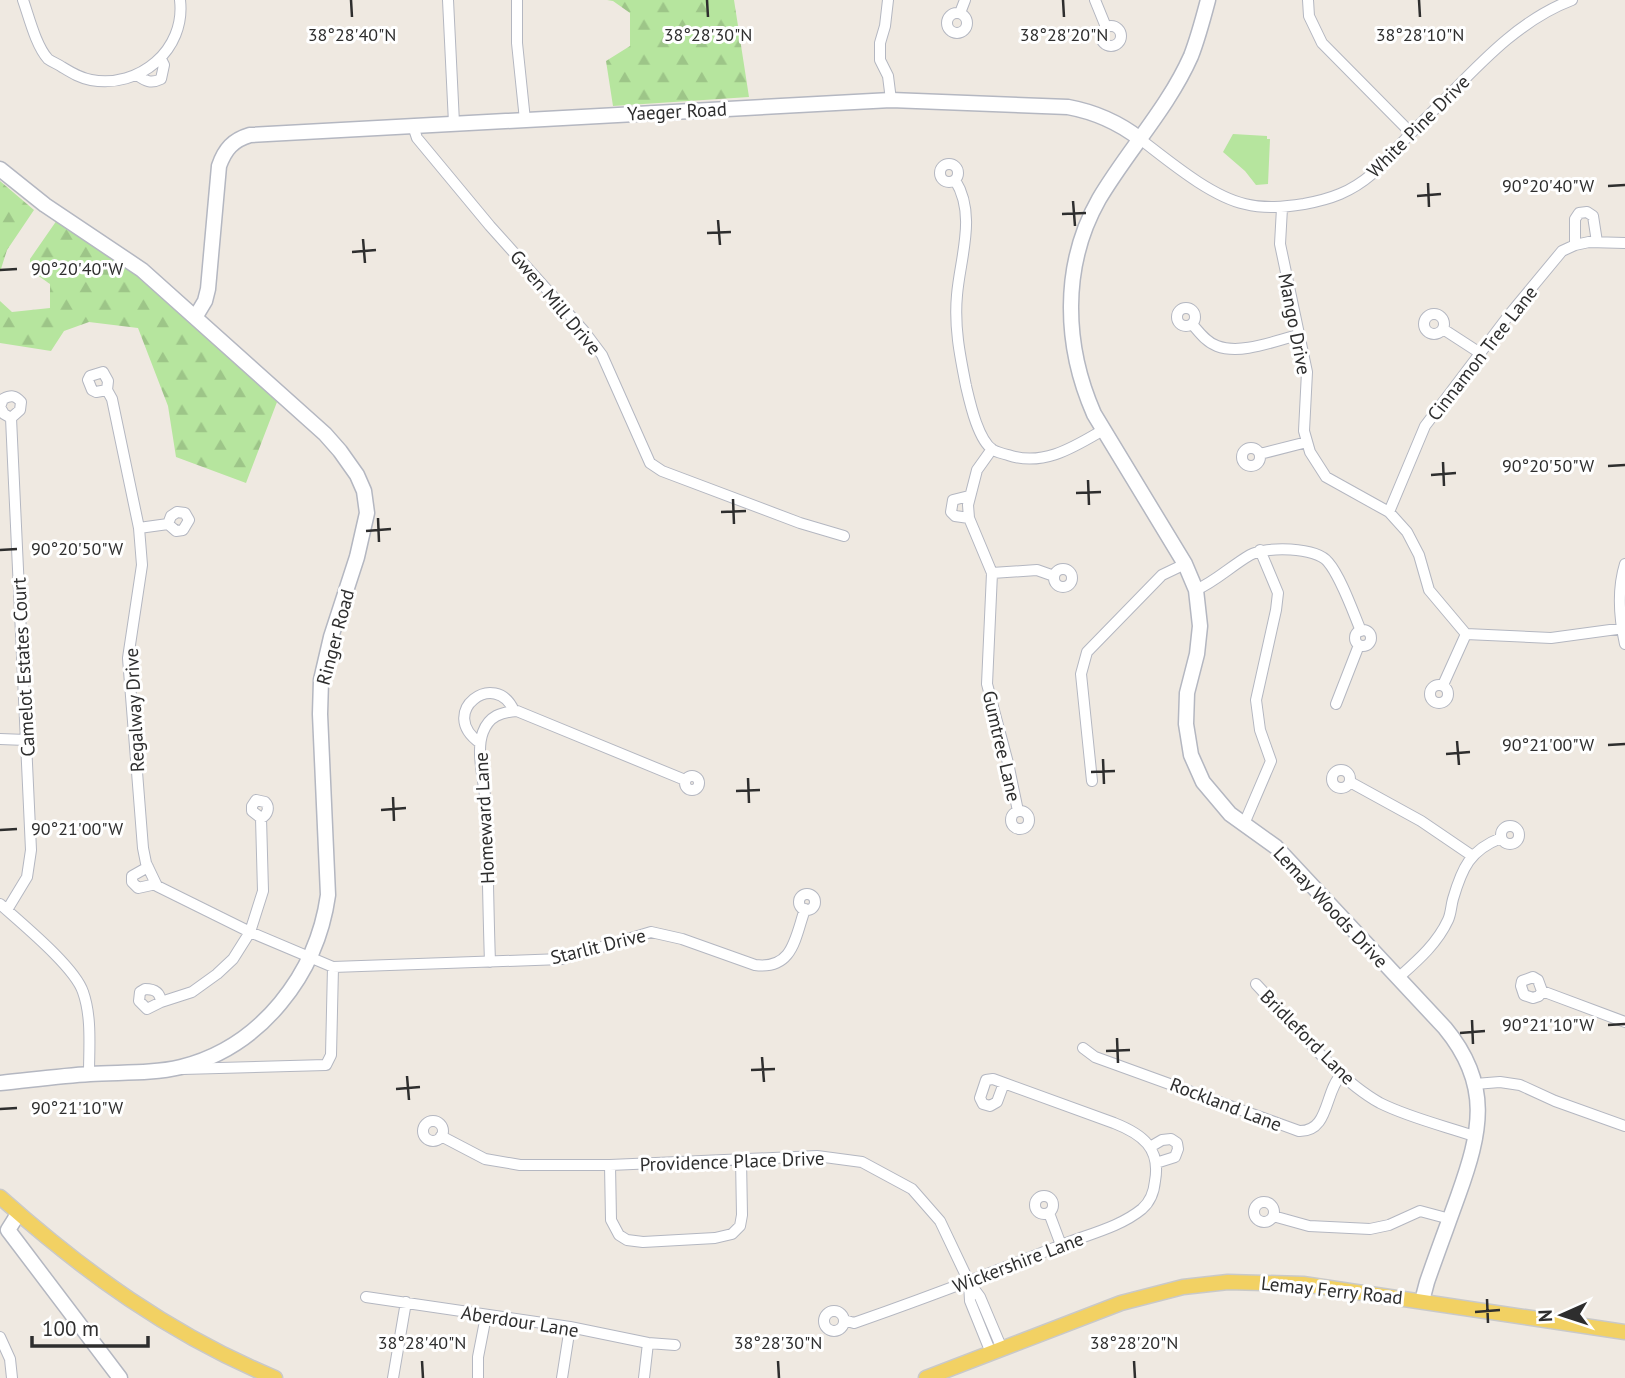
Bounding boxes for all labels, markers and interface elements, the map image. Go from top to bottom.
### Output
text: 38°28'40"N [308,23,396,46]
text: 38°28'30"N [664,23,752,46]
text: 38°28'20"N [1020,23,1108,46]
text: 38°28'10"N [1376,23,1464,46]
street label: White Pine Drive [1362,70,1474,182]
street label: Yaeger Road [627,96,727,126]
text: 90°20'40"W [1502,174,1594,197]
street label: Gwen Mill Drive [505,245,607,359]
text: 90°20'40"W [31,257,123,280]
street label: Mango Drive [1273,271,1317,377]
street label: Cinnamon Tree Lane [1422,281,1542,425]
text: 90°20'50"W [1502,454,1594,477]
text: 90°20'50"W [31,537,123,560]
street label: Camelot Estates Court [6,576,40,757]
street label: Ringer Road [311,586,359,688]
street label: Regalway Drive [119,647,149,773]
street label: Gumtree Lane [978,688,1026,804]
text: 90°21'00"W [1502,733,1594,756]
street label: Homeward Lane [469,752,499,884]
text: 90°21'00"W [31,817,123,840]
street label: Lemay Woods Drive [1269,841,1393,973]
street label: Starlit Drive [548,923,648,969]
street label: Bridleford Lane [1255,984,1361,1090]
text: 90°21'10"W [1502,1013,1594,1036]
street label: Rockland Lane [1167,1072,1285,1136]
text: 90°21'10"W [31,1096,123,1119]
street label: Providence Place Drive [639,1146,825,1176]
street label: Wickershire Lane [949,1226,1087,1298]
street label: Lemay Ferry Road [1260,1271,1404,1309]
north arrow [1527,1280,1597,1350]
street label: Aberdour Lane [460,1300,580,1342]
scale bar [32,1304,147,1348]
text: N [1533,1309,1557,1323]
text: 100 m [42,1315,99,1342]
text: 38°28'40"N [378,1331,466,1354]
text: 38°28'30"N [734,1331,822,1354]
text: 38°28'20"N [1090,1331,1178,1354]

